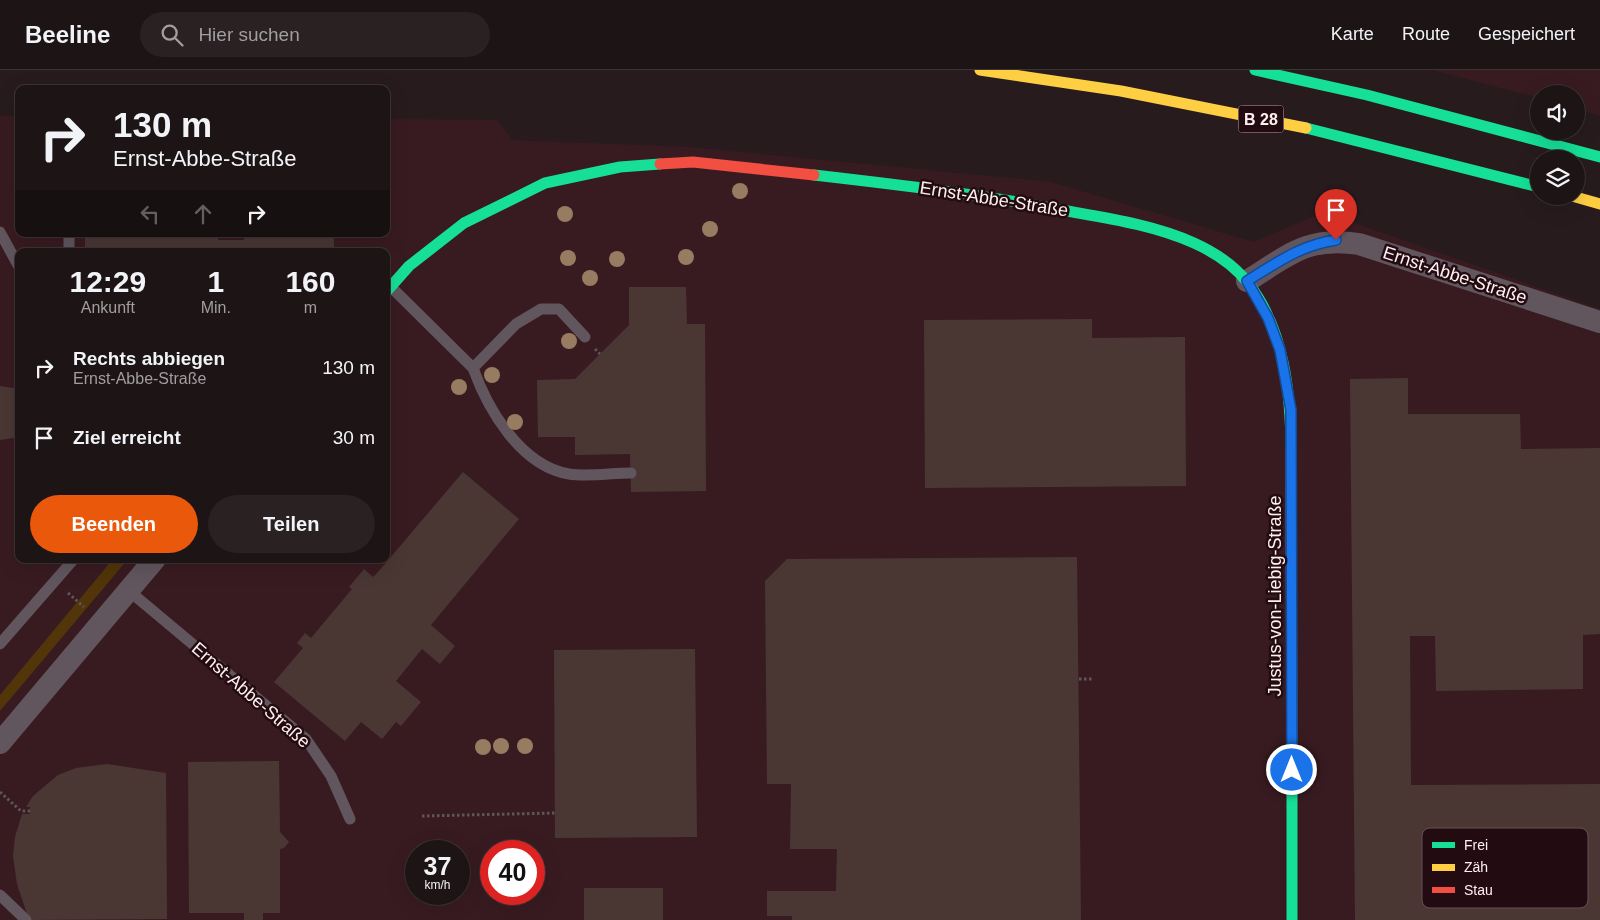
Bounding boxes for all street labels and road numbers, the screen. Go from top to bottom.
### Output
road number: B 28 [1238,106,1284,132]
street label: Ernst-Abbe-Straße [918,177,1070,221]
street label: Ernst-Abbe-Straße [1381,242,1529,308]
street label: Justus-von-Liebig-Straße [1265,495,1285,697]
street label: Ernst-Abbe-Straße [188,638,314,752]

